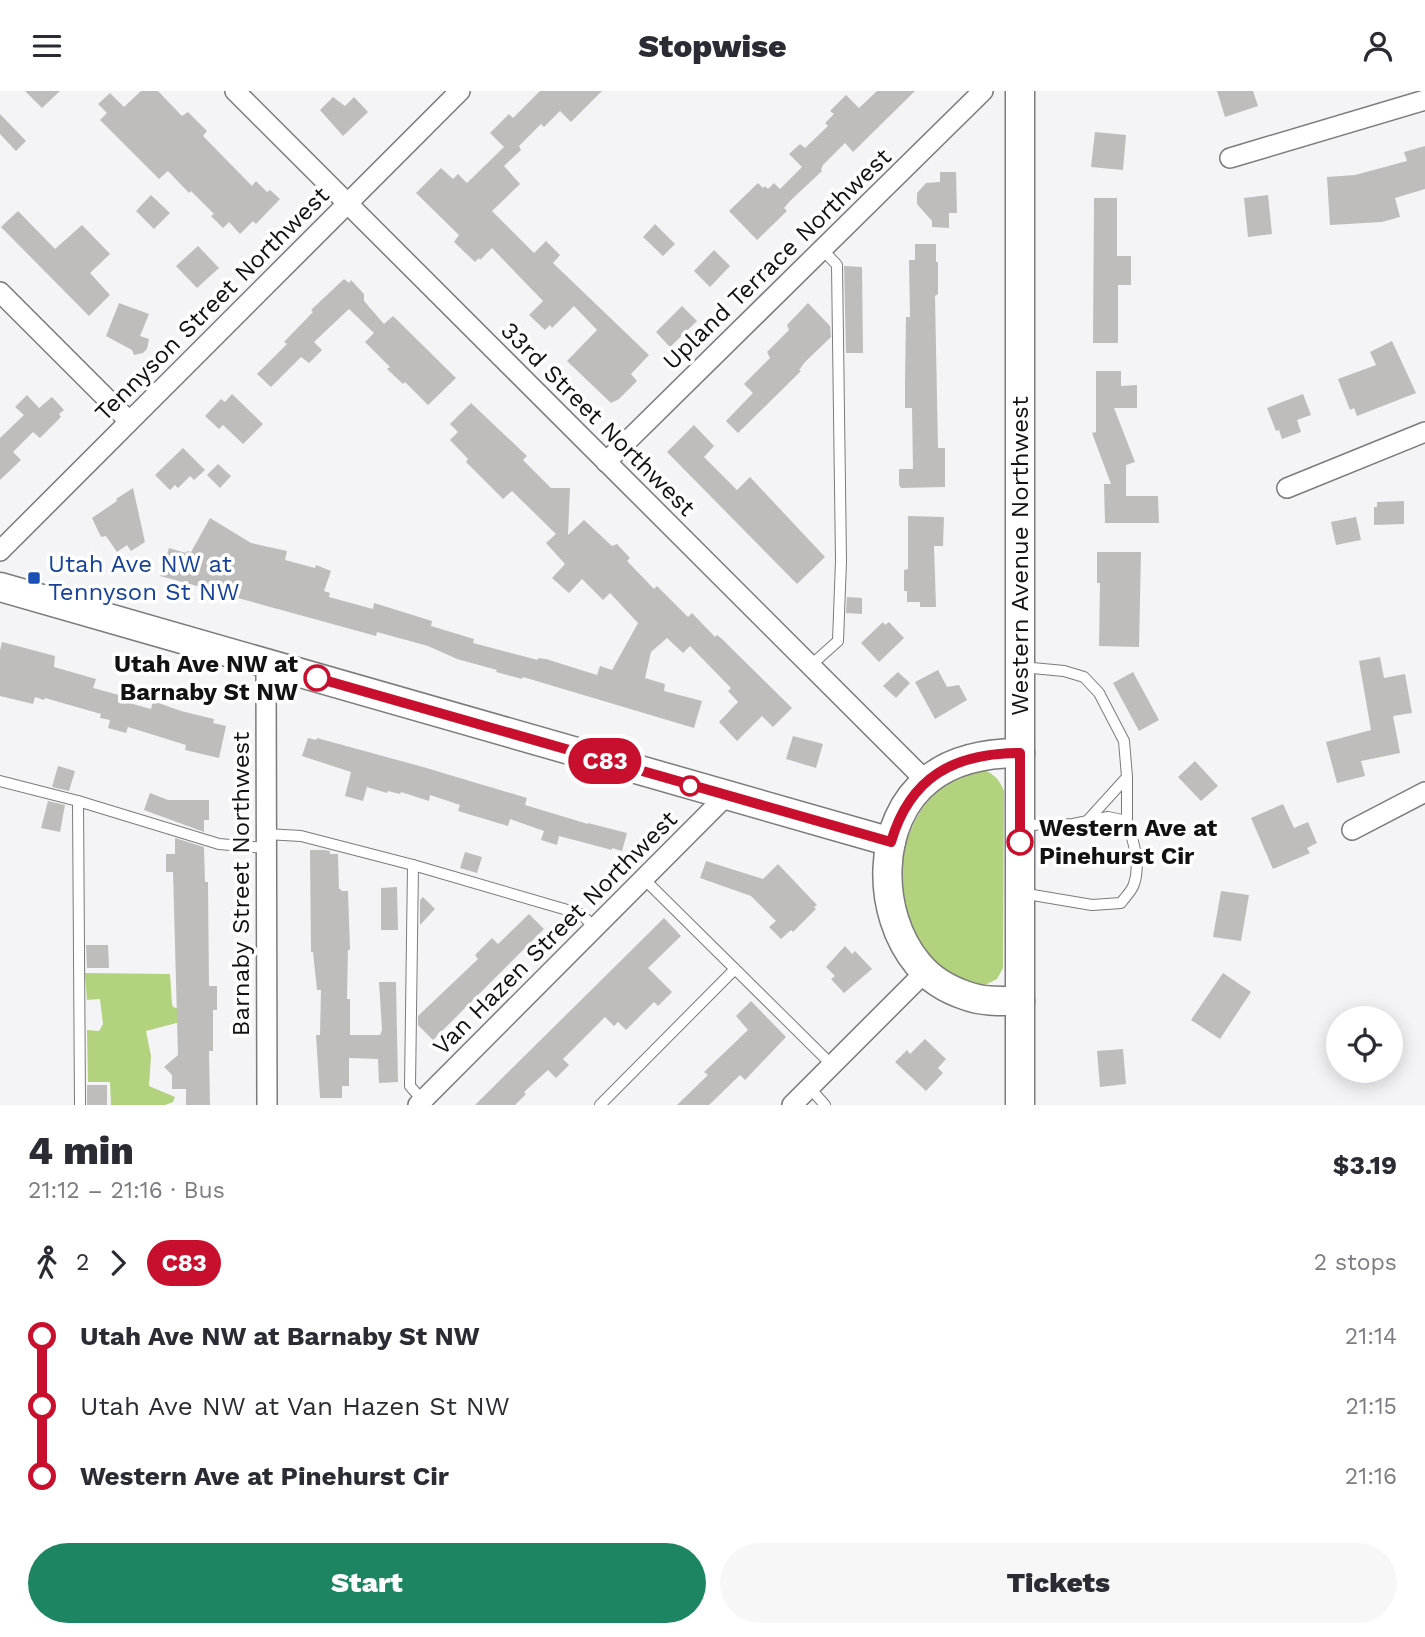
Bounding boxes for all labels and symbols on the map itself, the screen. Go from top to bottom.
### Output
street label: Upland Terrace Northwest [657,143,897,375]
street label: Tennyson Street Northwest [89,181,335,427]
street label: 33rd Street Northwest [495,316,701,522]
street label: Western Avenue Northwest [1006,396,1034,716]
place label: Utah Ave NW at Tennyson St NW [48,550,240,606]
marker: Utah Ave NW at Tennyson St NW [26,570,42,586]
place label: Utah Ave NW at Barnaby St NW [114,650,299,706]
marker: Utah Ave NW at Barnaby St NW [304,665,330,691]
street label: Barnaby Street Northwest [227,732,255,1036]
line badge: C83 [565,738,645,784]
unlabelled marker [680,776,700,796]
street label: Van Hazen Street Northwest [427,805,683,1061]
place label: Western Ave at Pinehurst Cir [1039,814,1218,870]
marker: Western Ave at Pinehurst Cir [1007,829,1033,855]

